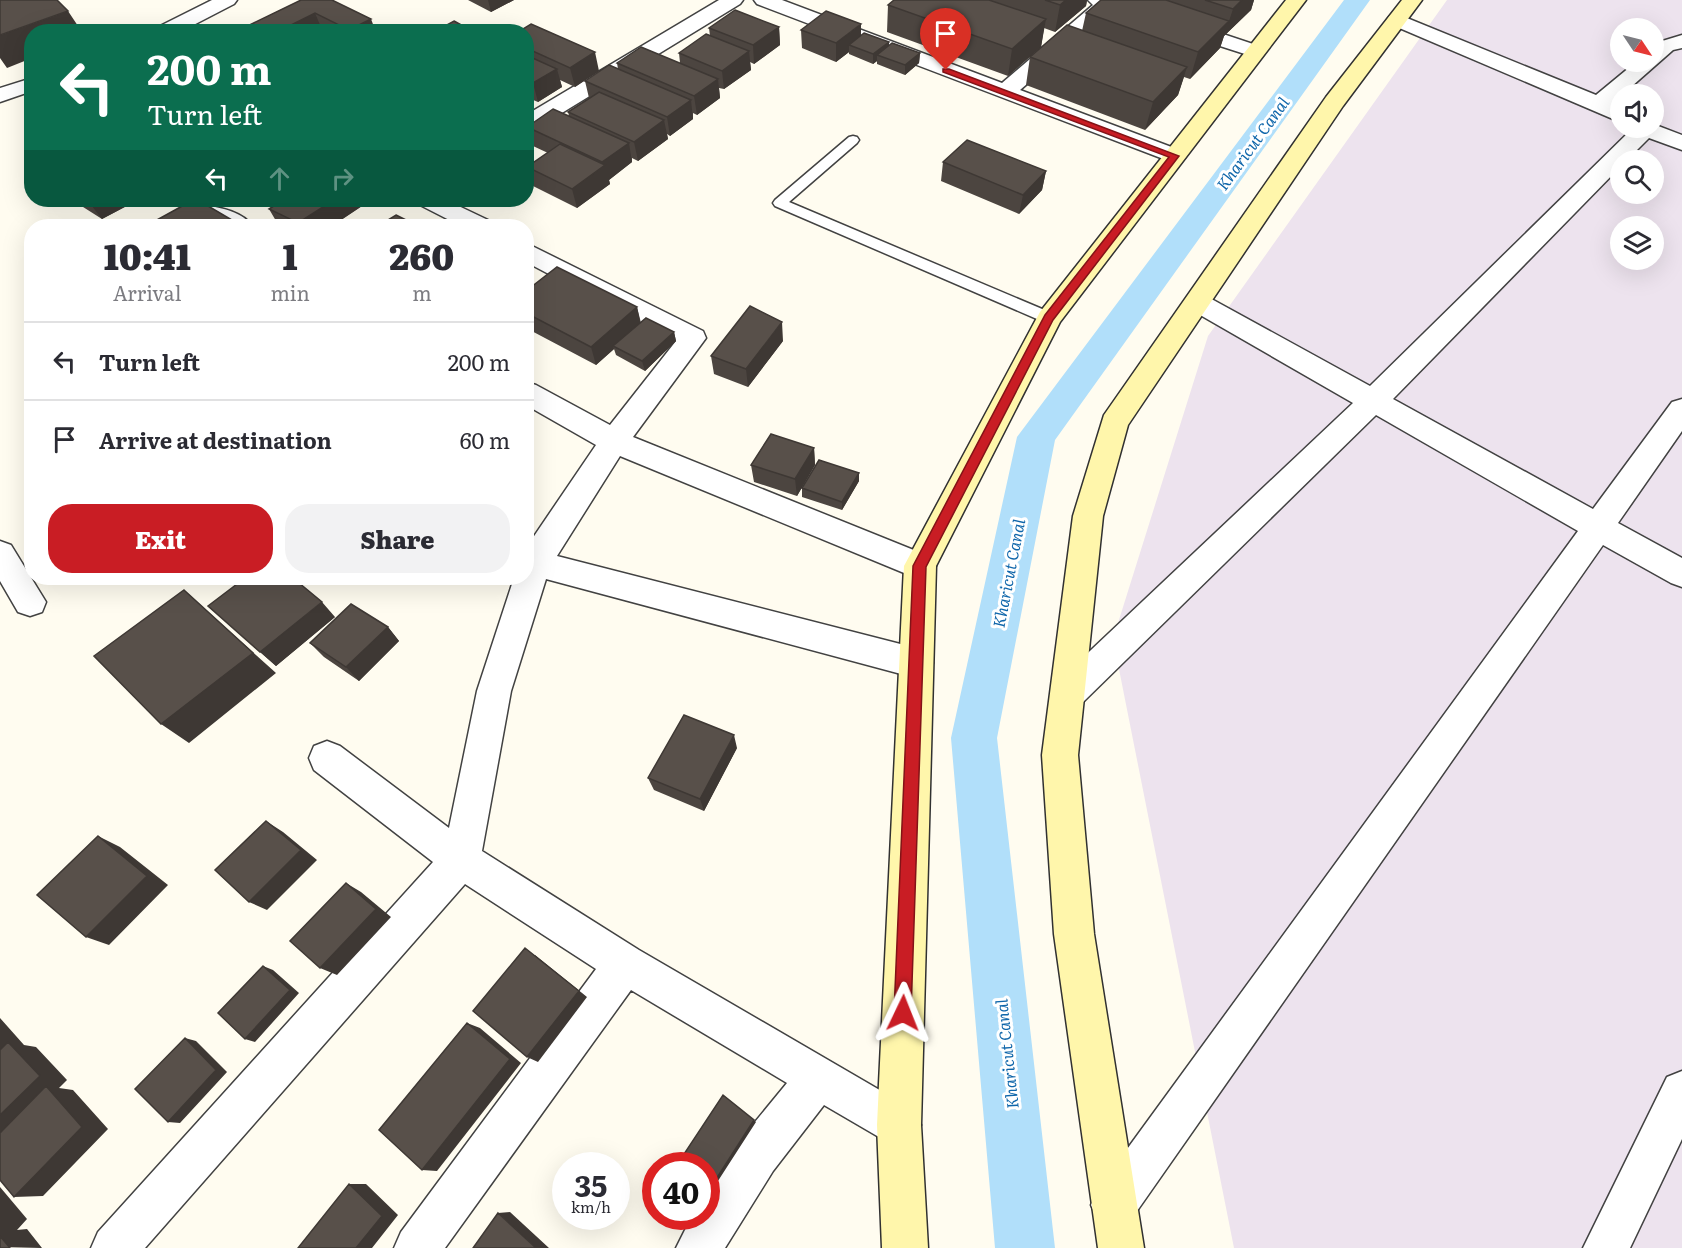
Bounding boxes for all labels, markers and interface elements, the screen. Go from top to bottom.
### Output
pin [920,8,971,70]
icon: arrive [929,17,962,50]
north arrow [1610,18,1664,72]
map controls [1610,18,1664,270]
text: 200 m [147,36,272,98]
icon: left [48,48,126,126]
button: sound [1610,84,1664,138]
water label: Kharicut Canal [1210,91,1294,195]
text: Turn left [147,93,262,133]
button: search [1610,150,1664,204]
icon: left [200,162,233,195]
icon: ahead [263,162,296,195]
icon: right [326,162,359,195]
button: layers [1610,216,1664,270]
text: 10:41 [104,228,191,281]
text: 1 [283,228,298,281]
text: 260 [389,228,454,281]
text: Arrival [113,277,181,307]
text: min [270,277,310,307]
text: m [412,277,432,307]
icon: left [48,345,81,378]
text: Turn left [99,345,200,378]
text: 200 m [448,345,510,378]
icon: arrive [48,423,81,456]
text: Arrive at destination [99,423,332,456]
text: 60 m [460,423,510,456]
button: Exit [48,504,273,573]
button: Share [285,504,510,573]
water label: Kharicut Canal [986,516,1030,629]
position arrow [871,981,935,1045]
water label: Kharicut Canal [988,998,1024,1110]
speed limit sign: 40 [642,1152,720,1230]
text: 35 [575,1162,607,1206]
text: km/h [571,1195,611,1218]

